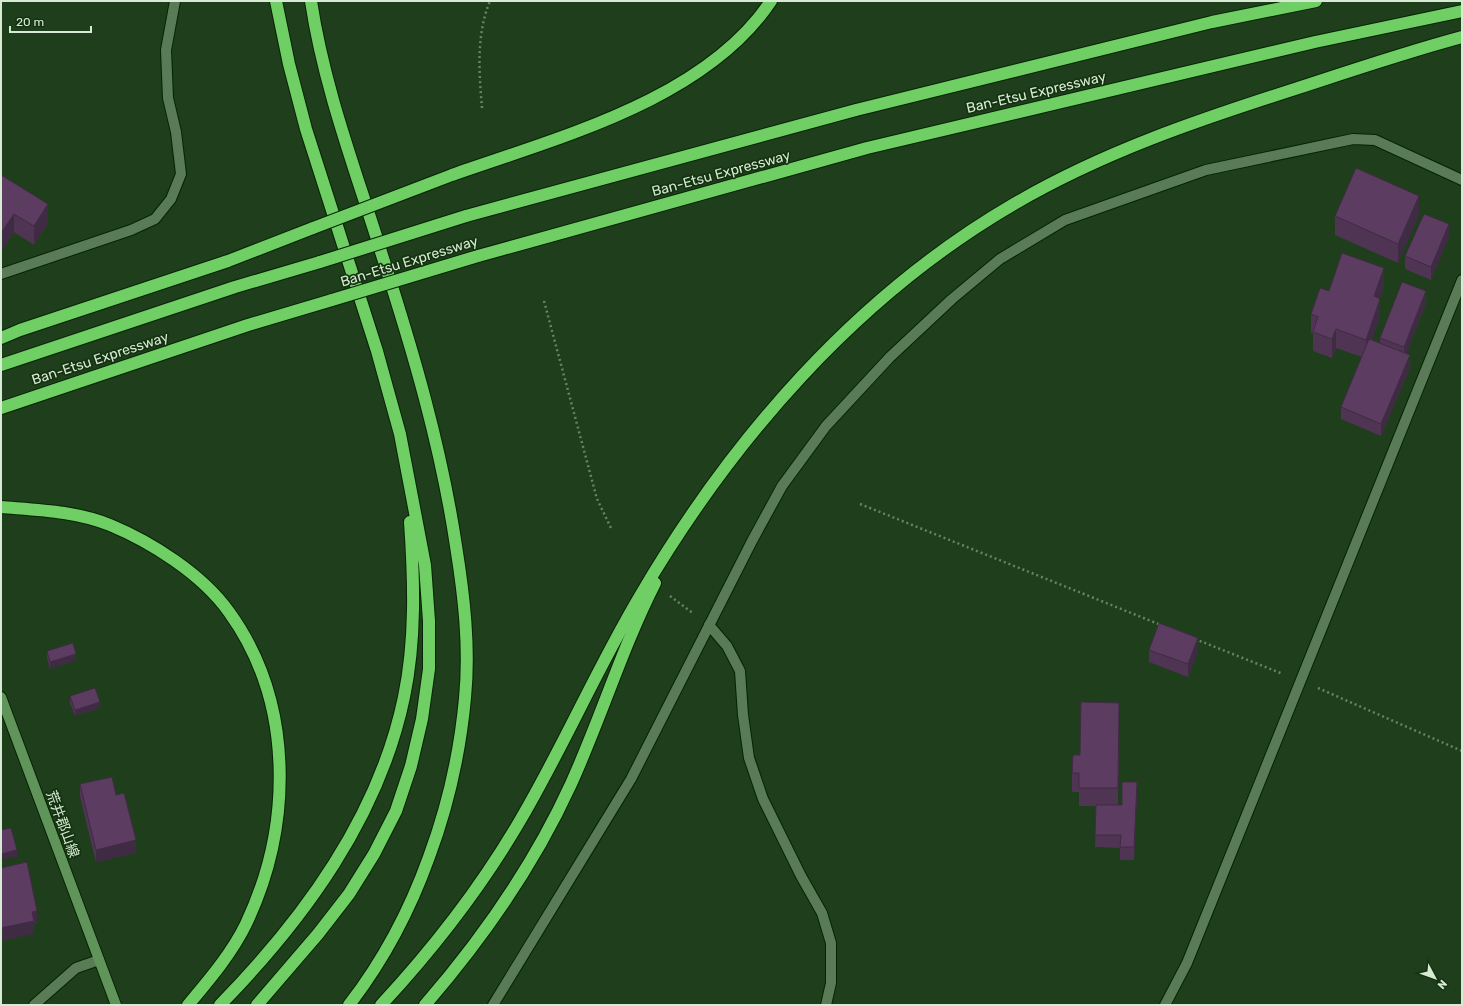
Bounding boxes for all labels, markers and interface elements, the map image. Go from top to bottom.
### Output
scale bar [10,8,91,34]
text: 20 m [16,15,44,29]
street label: Ban-Etsu Expressway [965,68,1108,117]
street label: Ban-Etsu Expressway [650,147,793,200]
street label: Ban-Etsu Expressway [338,232,480,290]
street label: Ban-Etsu Expressway [30,328,171,389]
street label: 荒井郡山線 [43,788,82,860]
north arrow [1415,958,1455,998]
text: N [1435,977,1450,992]

